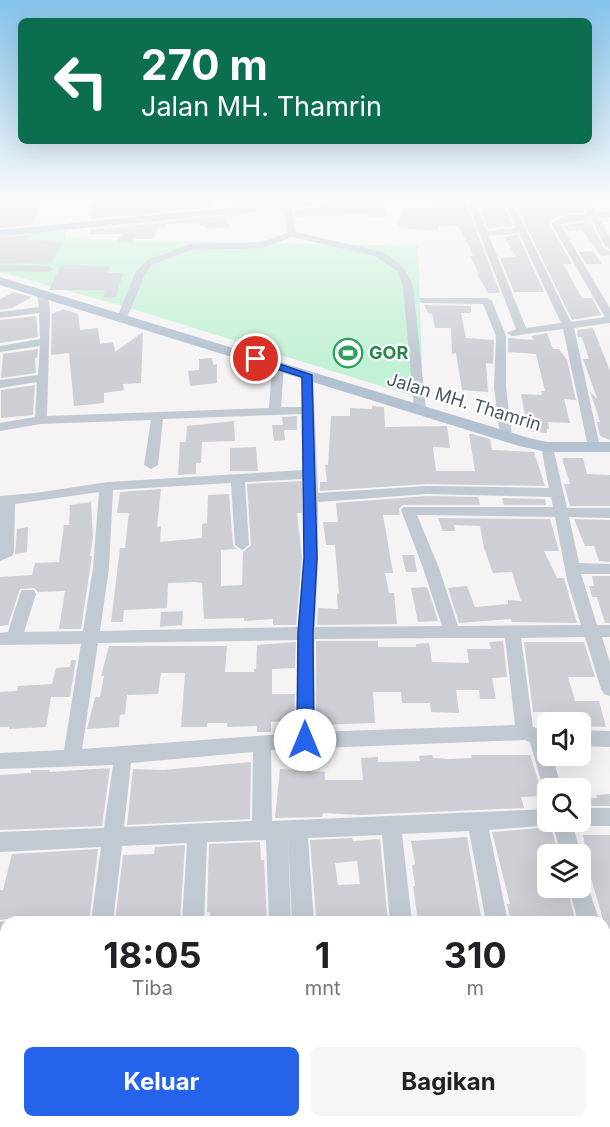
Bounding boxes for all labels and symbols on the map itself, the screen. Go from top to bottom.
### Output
pin [230,333,281,384]
sports icon: GOR [332,337,364,369]
place label: GOR [369,342,408,363]
street label: Jalan MH. Thamrin [384,368,544,435]
position arrow [273,708,337,772]

